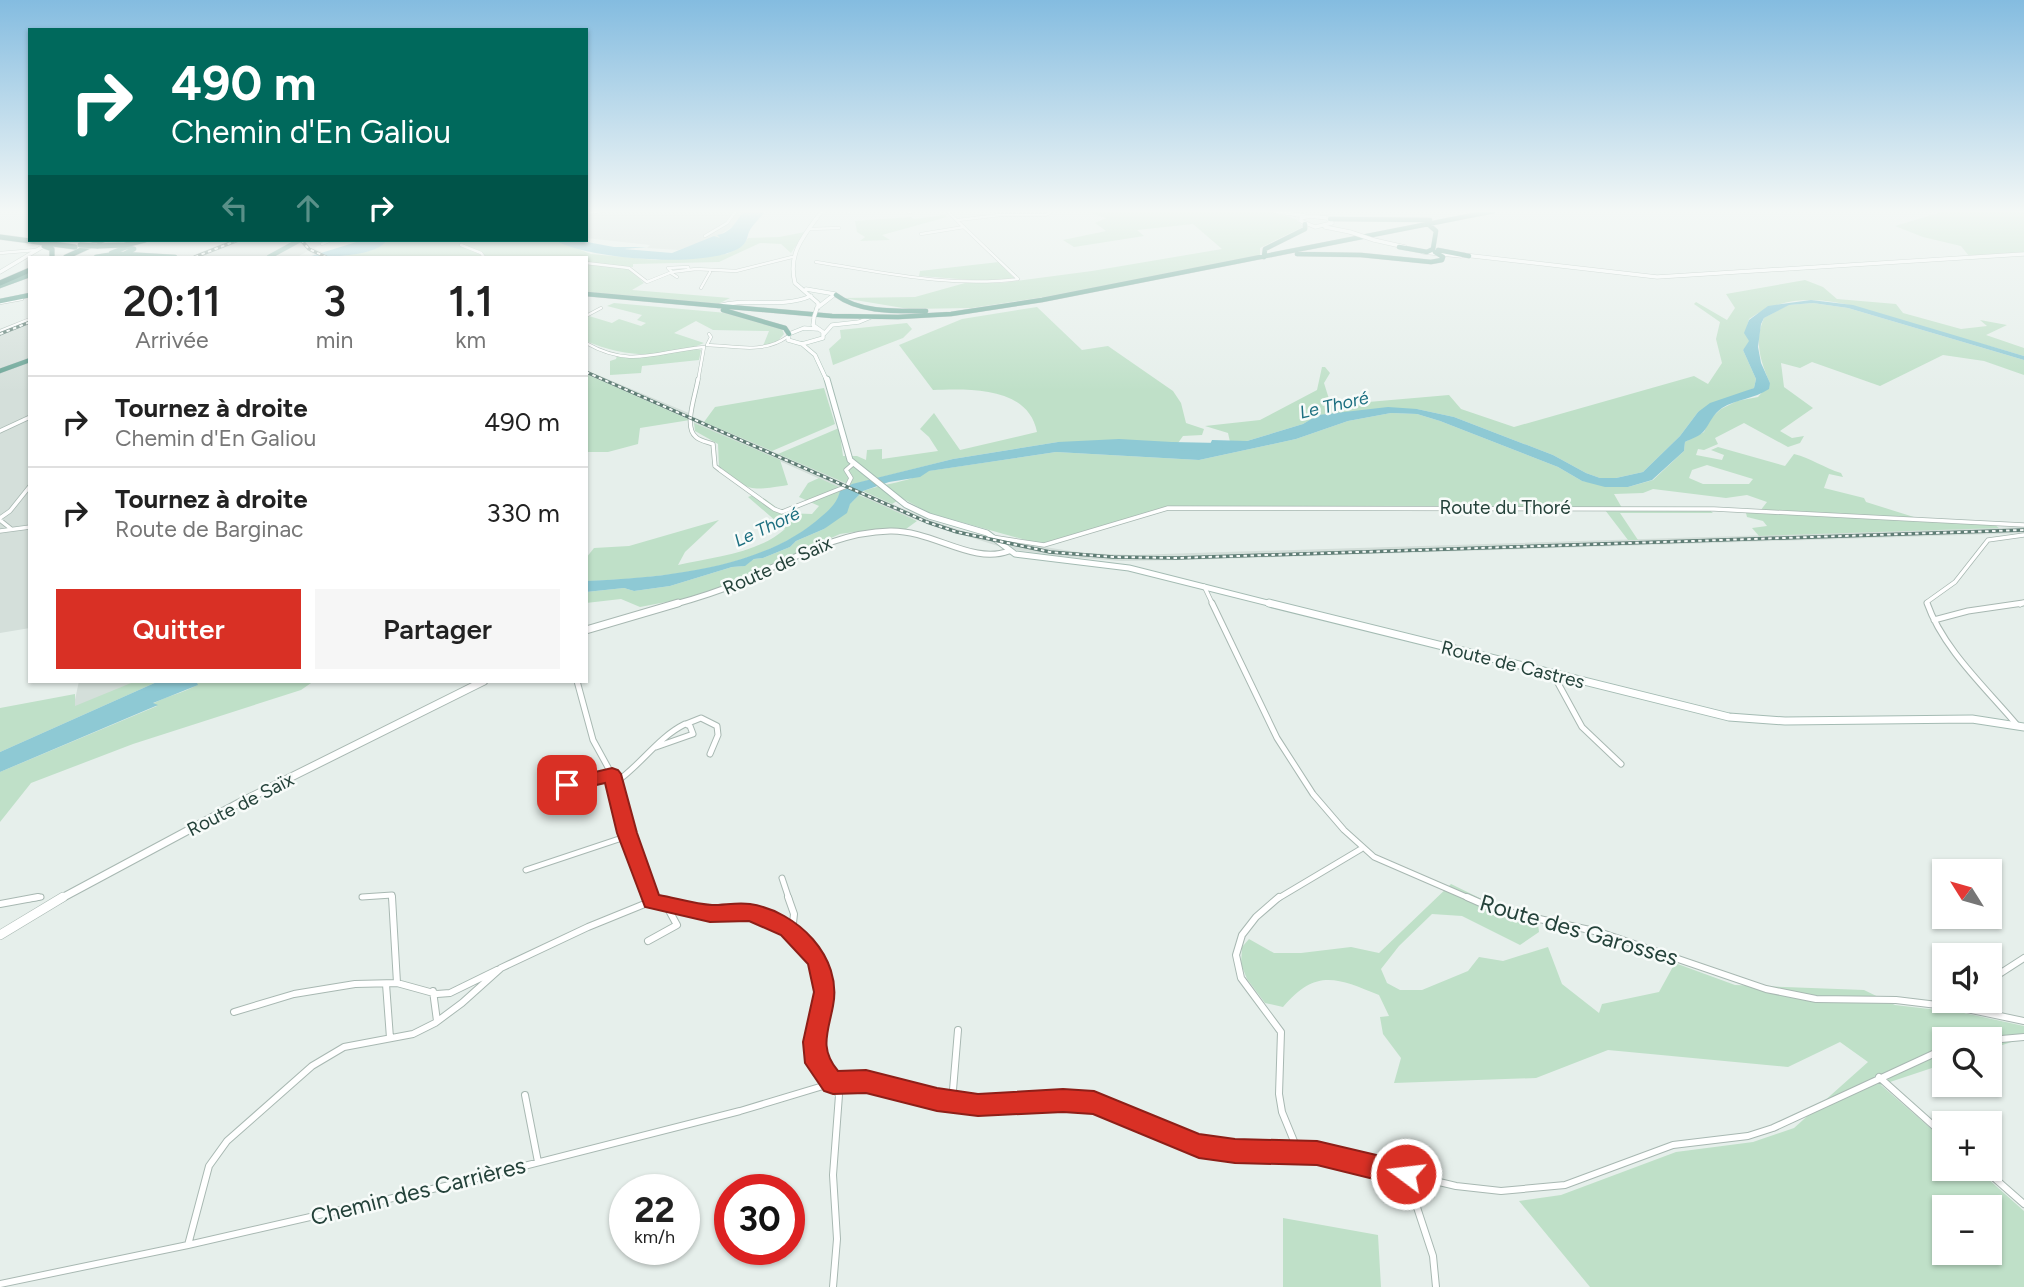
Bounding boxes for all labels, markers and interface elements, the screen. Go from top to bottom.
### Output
text: 490 m [171,53,317,112]
icon: right [56,56,147,147]
text: Chemin d'En Galiou [171,113,451,151]
icon: left [216,189,254,227]
icon: ahead [289,189,327,227]
icon: right [362,189,400,227]
text: 20:11 [123,276,221,327]
text: 3 [323,276,346,327]
text: 1.1 [448,276,493,327]
text: Arrivée [135,326,208,354]
text: min [316,326,353,354]
text: km [455,326,486,354]
water label: Le Thoré [1297,386,1371,424]
text: Tournez à droite [115,392,308,424]
icon: right [56,403,94,441]
text: 490 m [484,406,560,438]
text: Chemin d'En Galiou [115,424,316,452]
text: Tournez à droite [115,483,308,515]
icon: right [56,494,94,532]
street label: Route du Thoré [1439,496,1571,519]
text: 330 m [486,497,560,529]
water label: Le Thoré [731,502,804,552]
text: Route de Barginac [115,515,304,543]
street label: Route de Saïx [719,531,835,600]
button: Quitter [56,589,301,669]
button: Partager [315,589,560,669]
street label: Route de Castres [1439,636,1587,693]
pin [537,755,597,815]
icon: arrive [548,766,586,804]
street label: Route de Saïx [183,768,297,841]
north arrow [1932,859,2002,929]
map controls [1932,859,2002,1265]
street label: Route des Garosses [1477,888,1681,972]
button: sound [1932,943,2002,1013]
button: search [1932,1027,2002,1097]
button: + [1932,1111,2002,1181]
position arrow [1369,1137,1443,1211]
street label: Chemin des Carrières [308,1151,528,1231]
speed limit sign: 30 [714,1174,805,1265]
text: 22 [634,1189,675,1231]
button: − [1932,1195,2002,1265]
text: km/h [634,1226,675,1248]

